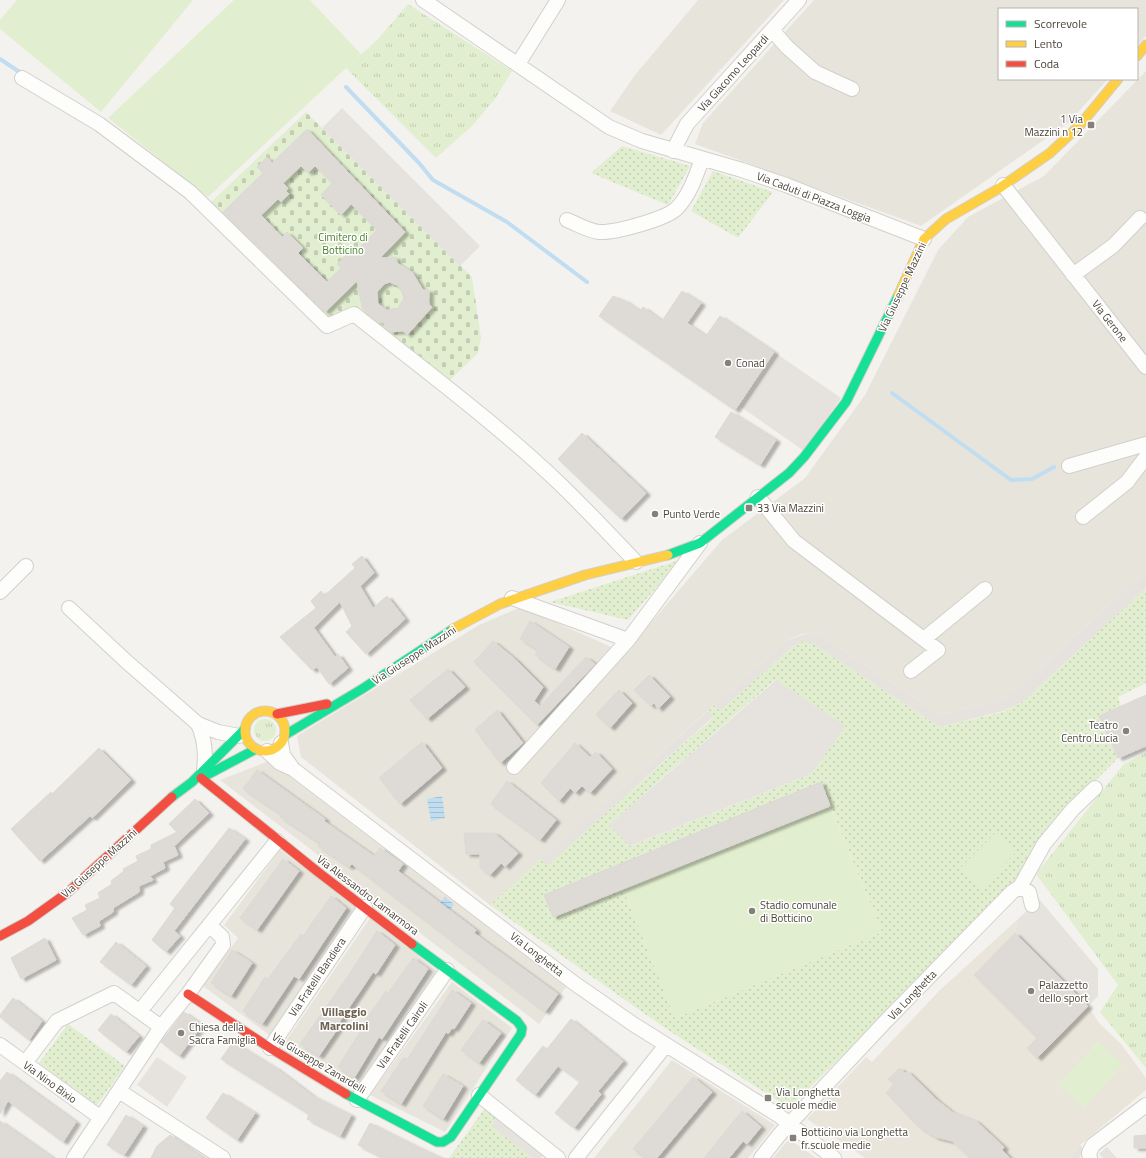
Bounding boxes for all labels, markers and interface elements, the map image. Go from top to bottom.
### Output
legend [998,8,1138,80]
text: Scorrevole [1034,14,1087,33]
street label: Via Giacomo Leopardi [694,31,772,115]
text: Lento [1034,34,1063,53]
text: Coda [1034,54,1059,73]
place label: 1 Via Mazzini n 12 [1024,111,1083,140]
marker: 1 Via Mazzini n 12 [1086,120,1096,130]
street label: Via Caduti di Piazza Loggia [754,168,874,226]
park label: Cimitero di Botticino [318,229,368,258]
street label: Via Giuseppe Mazzini [874,239,930,335]
street label: Via Gerone [1088,296,1132,346]
place label: Conad [736,355,765,371]
marker: Conad [723,358,733,368]
place label: 33 Via Mazzini [757,500,824,516]
marker: 33 Via Mazzini [744,503,754,513]
place label: Punto Verde [663,506,720,522]
marker: Punto Verde [650,509,660,519]
street label: Via Giuseppe Mazzini [369,622,459,688]
place label: Teatro Centro Lucia [1061,717,1118,746]
marker: Teatro Centro Lucia [1121,726,1131,736]
street label: Via Giuseppe Mazzini [57,824,141,902]
street label: Via Alessandro Lamarmora [314,851,423,939]
place label: Stadio comunale di Botticino [760,897,837,926]
marker: Stadio comunale di Botticino [747,906,757,916]
street label: Via Longhetta [507,928,568,980]
street label: Via Fratelli Bandiera [285,934,350,1020]
street label: Via Longhetta [884,966,940,1024]
place label: Palazzetto dello sport [1039,977,1088,1006]
marker: Palazzetto dello sport [1026,986,1036,996]
street label: Via Fratelli Cairoli [373,998,431,1072]
district label: Villaggio Marcolini [320,1002,368,1035]
place label: Chiesa della Sacra Famiglia [189,1019,256,1048]
marker: Chiesa della Sacra Famiglia [176,1028,186,1038]
street label: Via Giuseppe Zanardelli [269,1028,369,1098]
street label: Via Nino Bixio [20,1057,80,1107]
place label: Via Longhetta scuole medie [776,1084,840,1113]
marker: Via Longhetta scuole medie [763,1093,773,1103]
place label: Botticino via Longhetta fr.scuole medie [801,1124,908,1153]
marker: Botticino via Longhetta fr.scuole medie [788,1133,798,1143]

